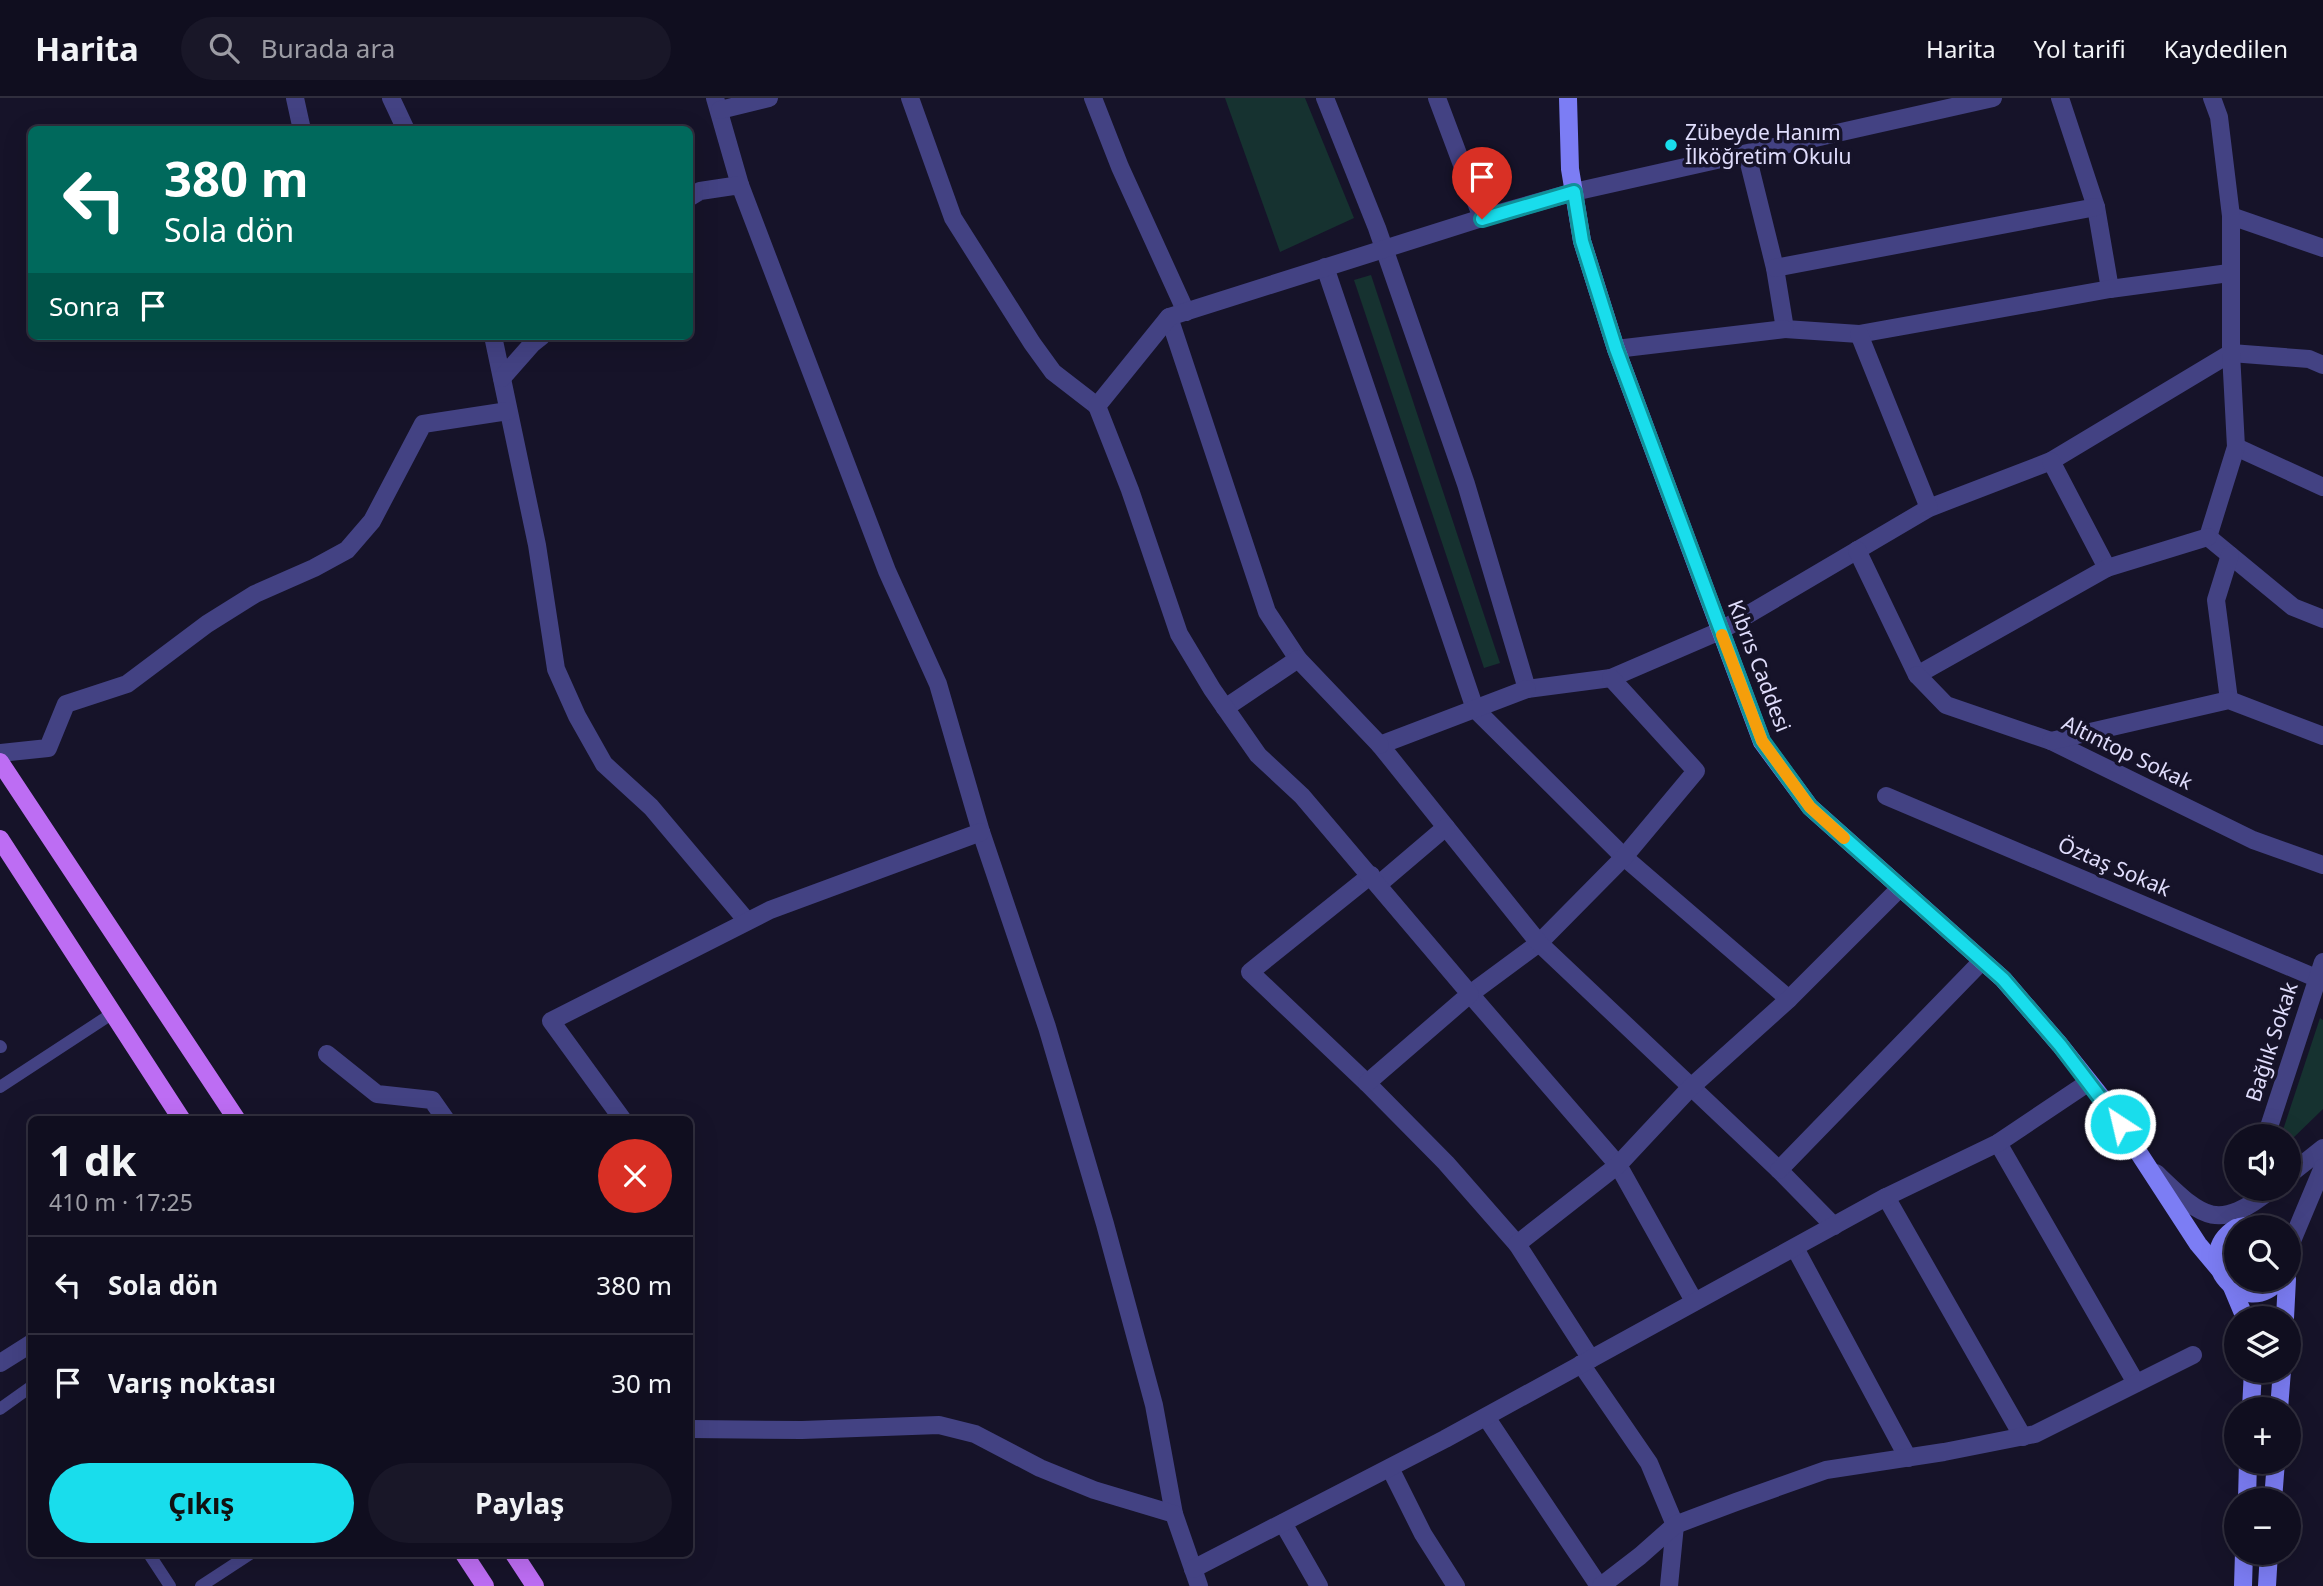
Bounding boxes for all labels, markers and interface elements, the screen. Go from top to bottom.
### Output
search box [181,17,671,80]
text: Harita [35,26,139,71]
icon: search [205,29,243,67]
text: Burada ara [261,30,395,66]
text: Harita [1926,32,1996,65]
text: Yol tarifi [2034,32,2126,65]
text: Kaydedilen [2164,32,2288,65]
place label: Zübeyde Hanım İlköğretim Okulu [1685,118,1852,170]
marker: Zübeyde Hanım İlköğretim Okulu [1663,137,1679,153]
text: 380 m [164,145,309,211]
pin [1452,147,1512,219]
icon: left [49,154,140,245]
icon: arrive [1463,158,1501,196]
text: Sola dön [164,208,294,251]
icon: arrive [134,287,172,325]
text: Sonra [49,288,120,324]
street label: Kıbrıs Caddesi [1722,596,1798,736]
street label: Altıntop Sokak [2058,708,2198,796]
street label: Öztaş Sokak [2054,830,2176,903]
street label: Bağlık Sokak [2239,978,2304,1105]
position arrow [2083,1087,2157,1161]
map controls [2224,1124,2301,1565]
button: sound [2224,1124,2301,1201]
text: 1 dk [49,1131,137,1188]
button: close [598,1139,672,1213]
text: 410 m · 17:25 [49,1186,193,1218]
button: search [2224,1215,2301,1292]
icon: left [49,1266,87,1304]
text: Sola dön [108,1267,218,1303]
text: 380 m [596,1267,672,1303]
button: layers [2224,1306,2301,1383]
icon: arrive [49,1364,87,1402]
text: Varış noktası [108,1365,276,1401]
text: 30 m [611,1365,672,1401]
button: + [2224,1397,2301,1474]
button: Çıkış [49,1463,354,1543]
button: Paylaş [368,1463,672,1543]
button: − [2224,1488,2301,1565]

